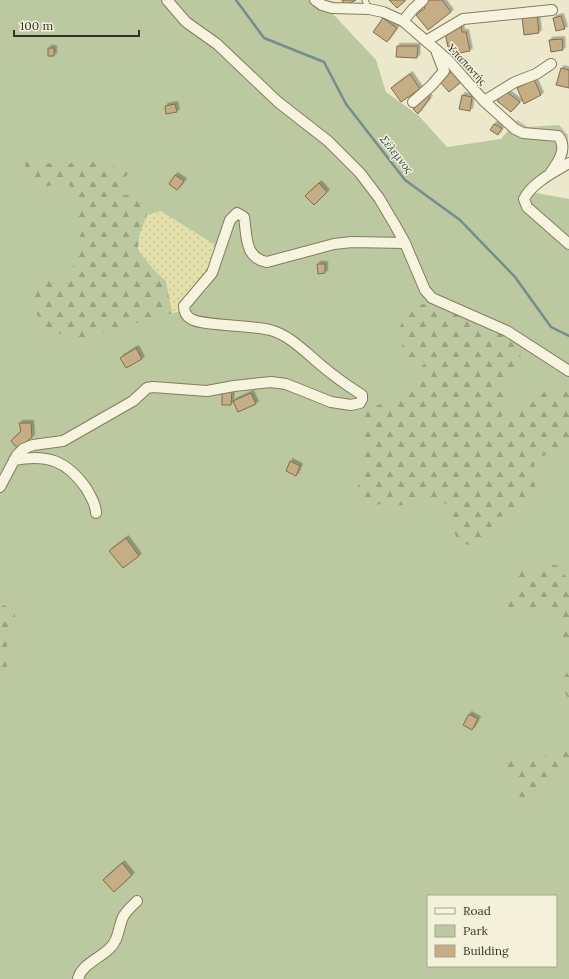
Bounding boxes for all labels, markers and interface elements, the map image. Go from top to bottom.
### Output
scale bar [14,12,139,38]
text: 100 m [20,18,53,33]
street label: Υπαπαντής [444,40,490,88]
water label: Σέλεμνος [376,131,417,176]
legend [427,895,557,967]
text: Road [463,903,491,918]
text: Park [463,923,489,938]
text: Building [463,943,509,958]

